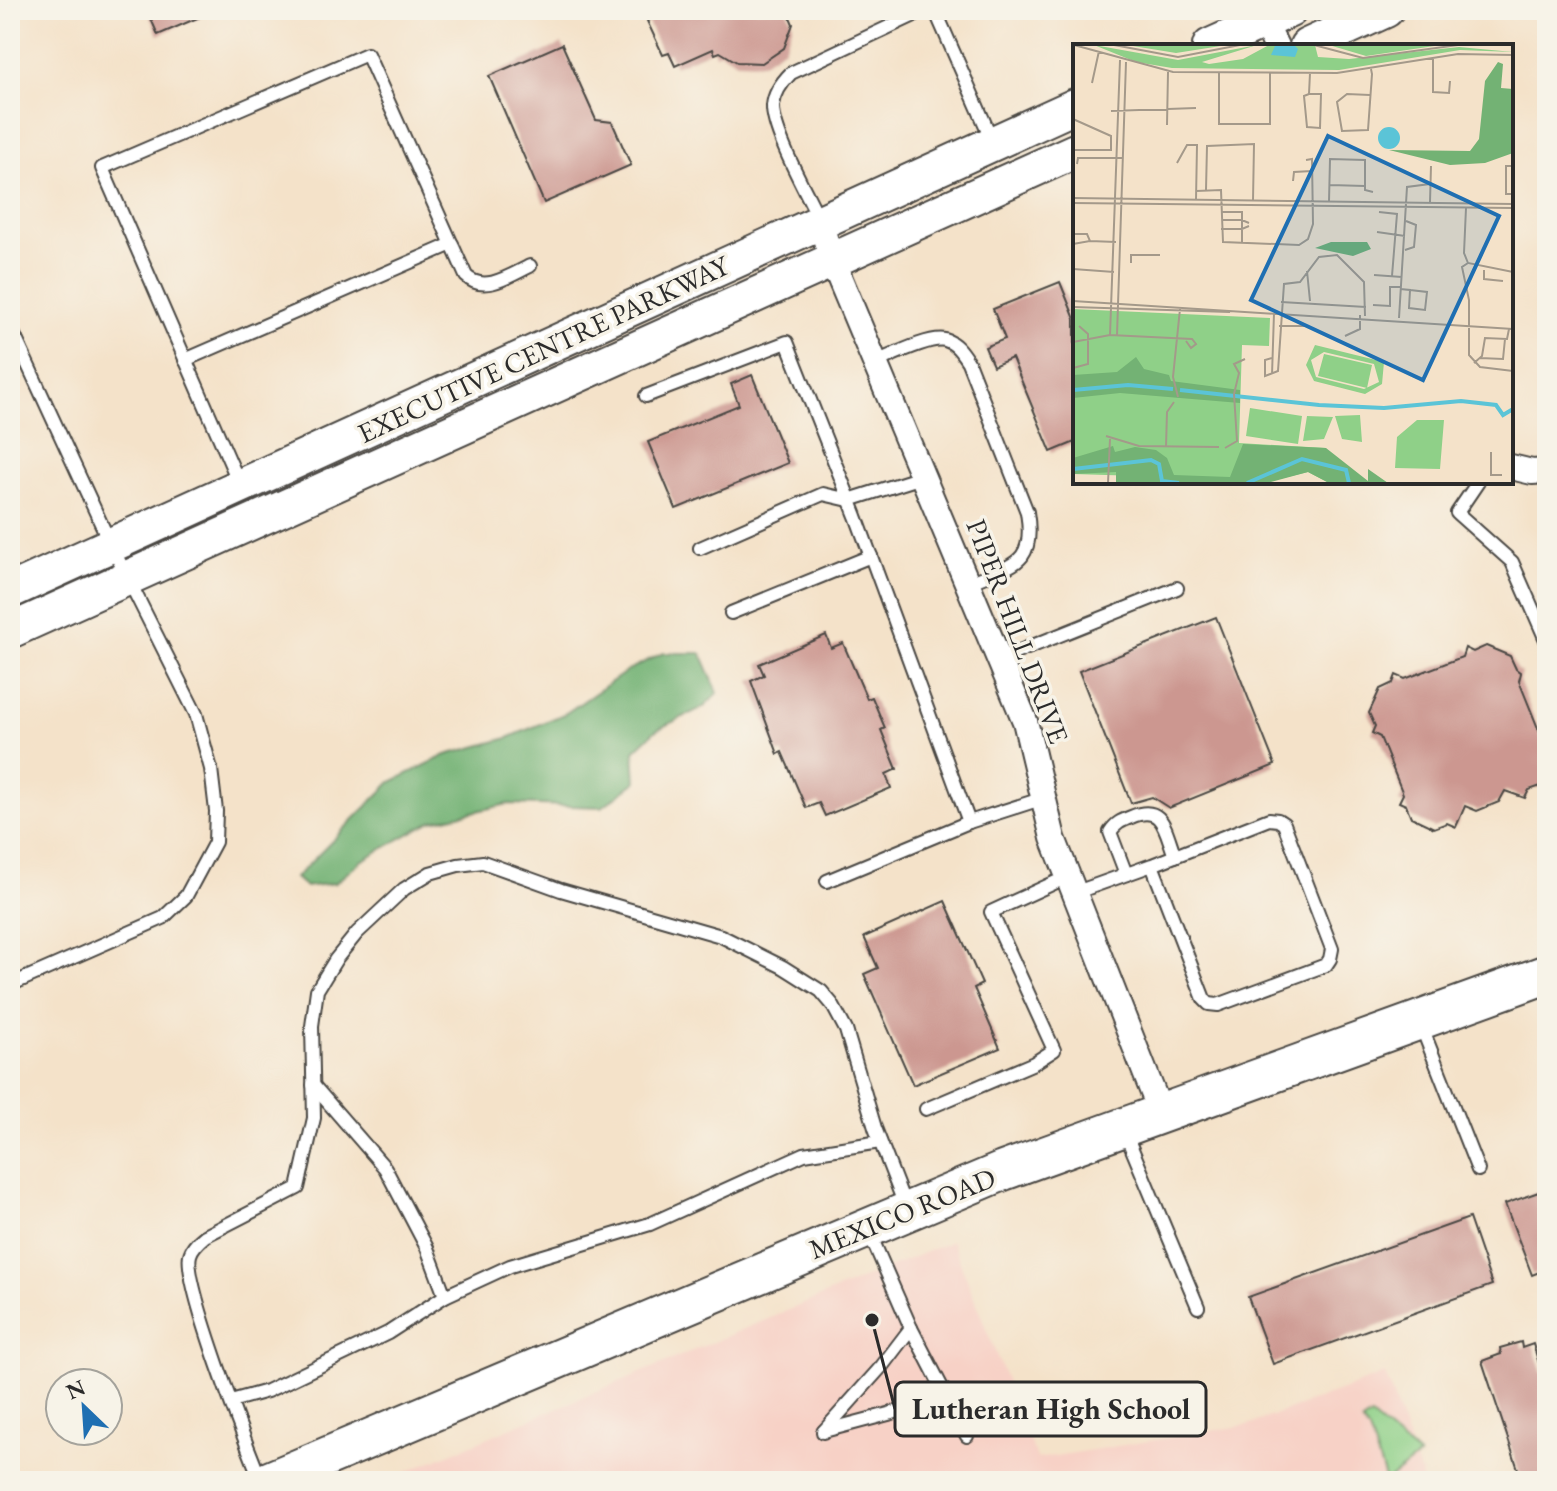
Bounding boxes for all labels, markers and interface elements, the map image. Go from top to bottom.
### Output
inset map [1073,44,1513,484]
street label: EXECUTIVE CENTRE PARKWAY [352,246,736,451]
street label: PIPER HILL DRIVE [959,514,1077,749]
street label: MEXICO ROAD [803,1159,1001,1267]
north arrow [44,1367,124,1447]
text: N [62,1372,90,1406]
callout: Lutheran High School [895,1382,1206,1436]
text: Lutheran High School [912,1389,1191,1428]

